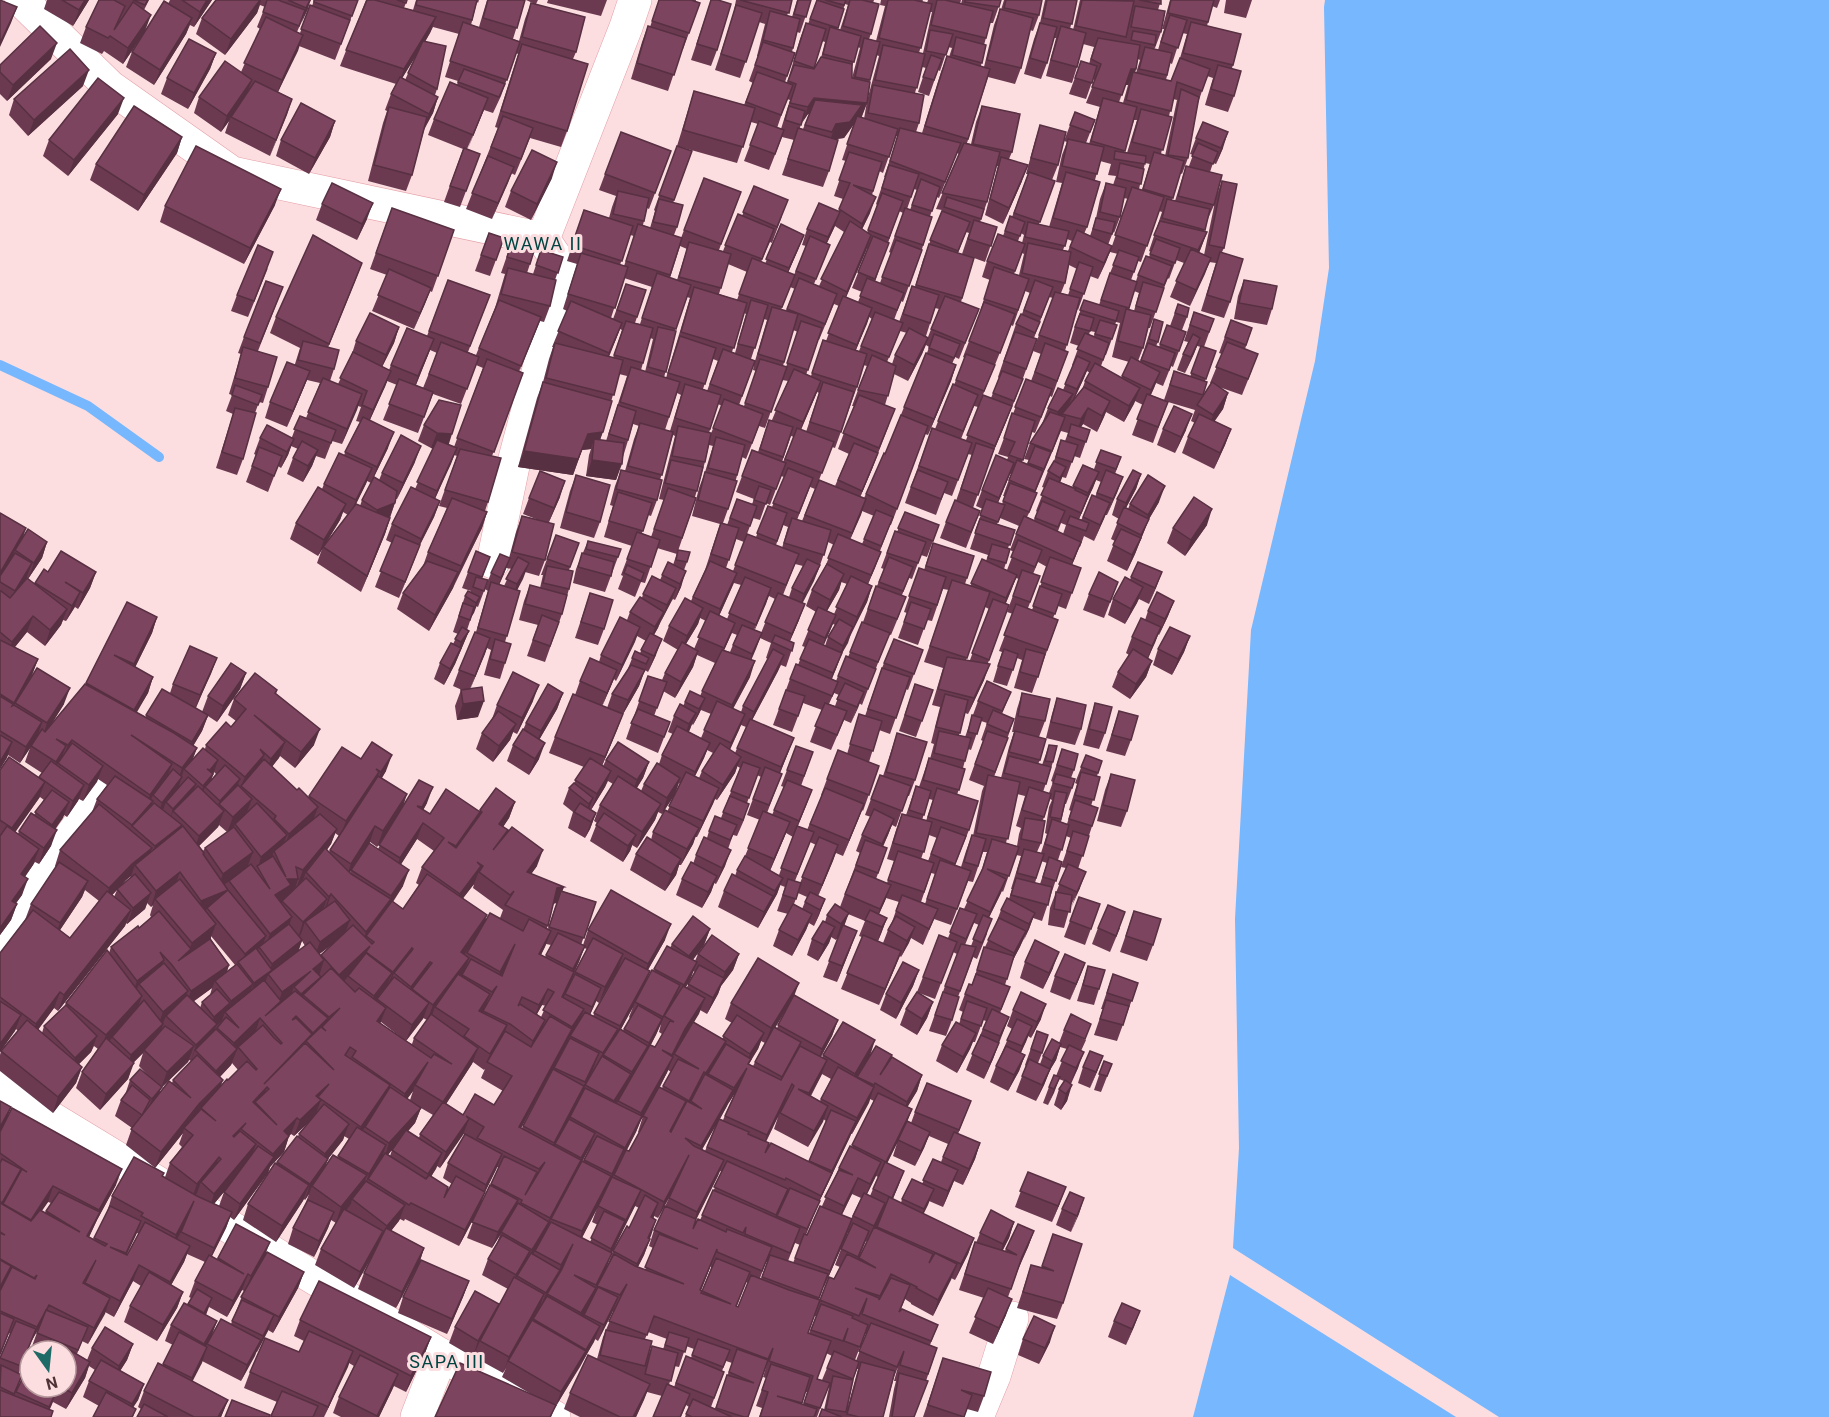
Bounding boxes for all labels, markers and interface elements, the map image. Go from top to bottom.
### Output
district label: WAWA II [504,233,582,254]
north arrow [18,1339,78,1399]
district label: SAPA III [409,1351,485,1372]
text: N [44,1372,60,1394]

